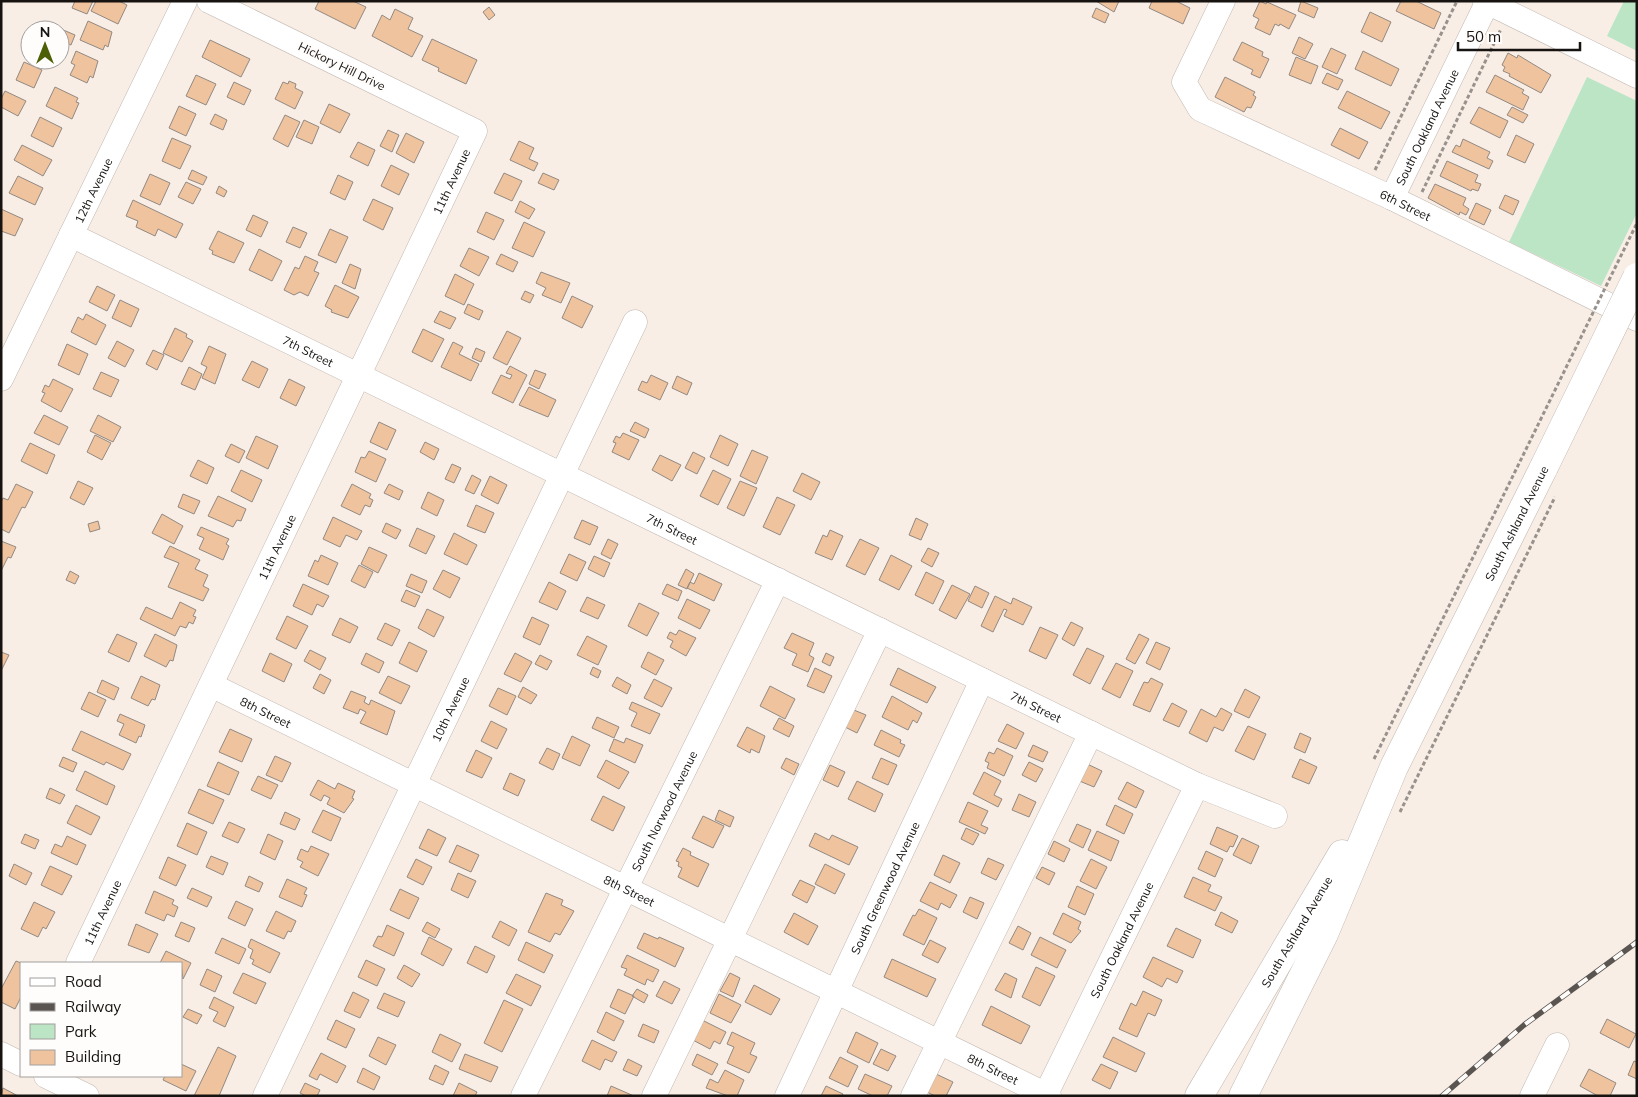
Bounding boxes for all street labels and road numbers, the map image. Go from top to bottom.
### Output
street label: Hickory Hill Drive [296,38,388,94]
street label: South Oakland Avenue [1392,66,1461,188]
street label: 11th Avenue [429,146,473,217]
street label: 12th Avenue [71,155,115,225]
street label: 6th Street [1378,186,1433,224]
street label: 7th Street [280,332,336,370]
street label: South Ashland Avenue [1481,463,1551,583]
street label: 7th Street [644,510,700,547]
street label: 11th Avenue [255,512,299,582]
street label: 10th Avenue [428,674,472,744]
street label: 7th Street [1008,688,1064,725]
street label: 8th Street [238,693,294,731]
street label: South Norwood Avenue [628,748,700,874]
street label: South Greenwood Avenue [847,819,922,957]
street label: 8th Street [601,871,657,909]
street label: South Ashland Avenue [1257,873,1335,990]
street label: 11th Avenue [80,877,124,948]
street label: South Oakland Avenue [1087,879,1156,1000]
street label: 8th Street [965,1050,1021,1087]

